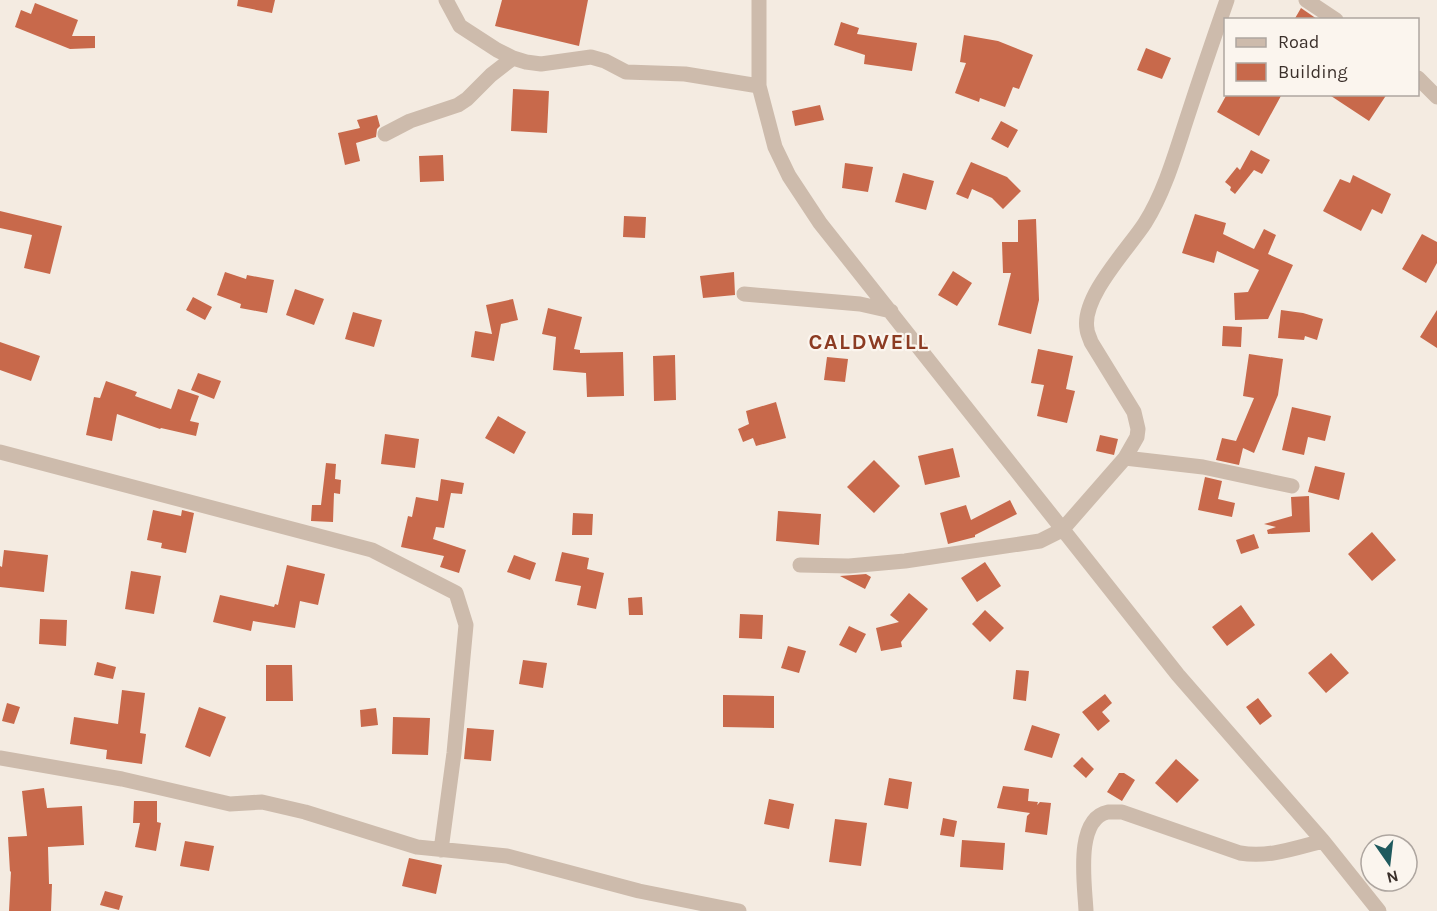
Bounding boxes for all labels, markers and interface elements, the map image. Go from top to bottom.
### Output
legend [1224,18,1419,96]
text: Road [1278,31,1319,53]
text: Building [1278,61,1348,83]
district label: CALDWELL [808,329,930,355]
north arrow [1359,833,1419,893]
text: N [1385,866,1400,888]

